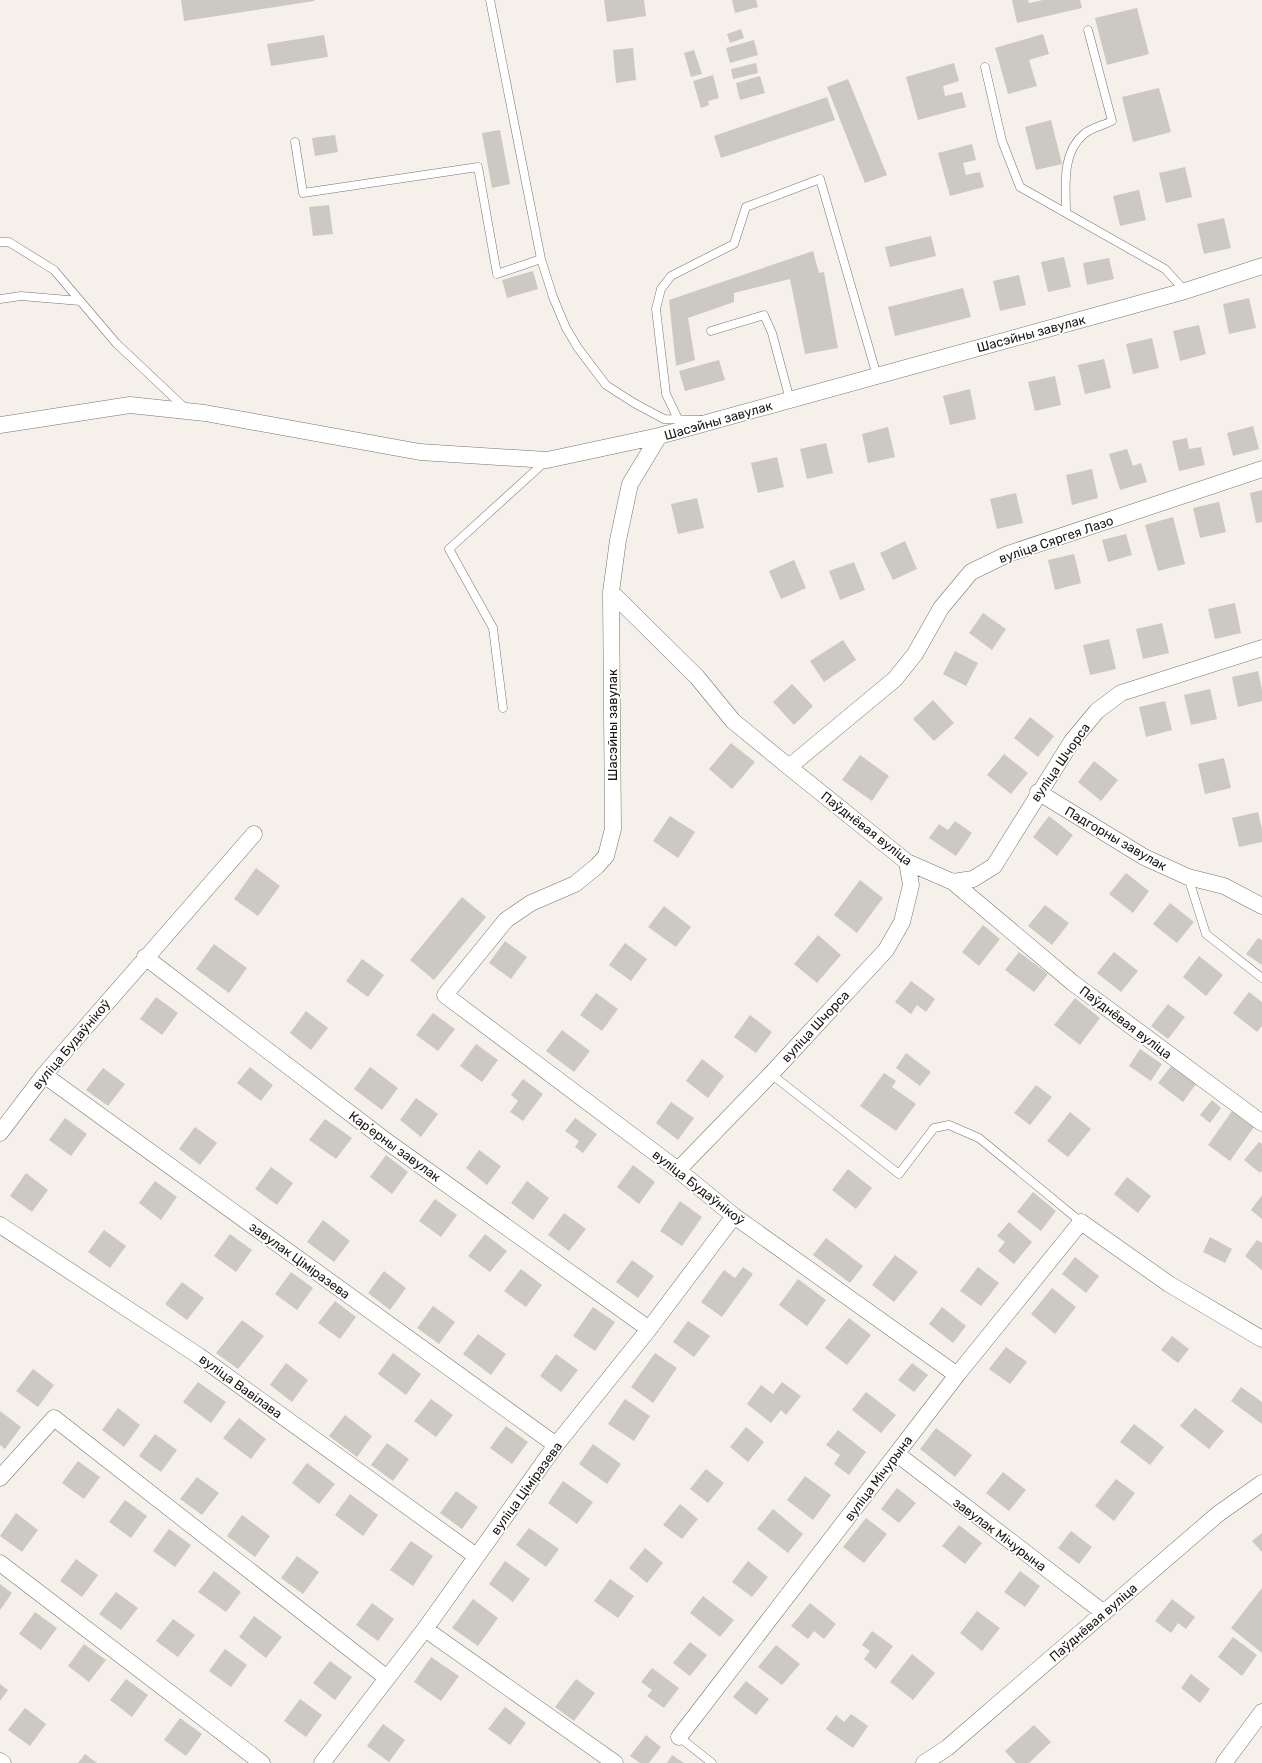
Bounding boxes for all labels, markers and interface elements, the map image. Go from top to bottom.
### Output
street label: Шасэйны завулак [975,312,1087,355]
street label: Шасэйны завулак [662,398,774,443]
street label: вуліца Сяргея Лазо [997,513,1115,566]
street label: Шасэйны завулак [605,669,620,781]
street label: вуліца Шчорса [1028,720,1093,804]
street label: Паўднёвая вуліца [818,788,915,869]
street label: Падгорны завулак [1062,803,1169,874]
street label: Паўднёвая вуліца [1077,983,1175,1062]
street label: вуліца Шчорса [778,987,852,1065]
street label: вуліца Будаўнікоў [29,996,113,1092]
street label: Карʼерны завулак [346,1108,444,1185]
street label: вуліца Будаўнікоў [650,1147,748,1228]
street label: завулак Ціміразева [246,1219,353,1302]
street label: вуліца Вавілава [196,1351,285,1421]
street label: вуліца Мічурына [841,1433,915,1524]
street label: вуліца Ціміразева [488,1439,565,1538]
street label: завулак Мічурына [950,1495,1049,1574]
street label: Паўднёвая вуліца [1046,1580,1140,1665]

